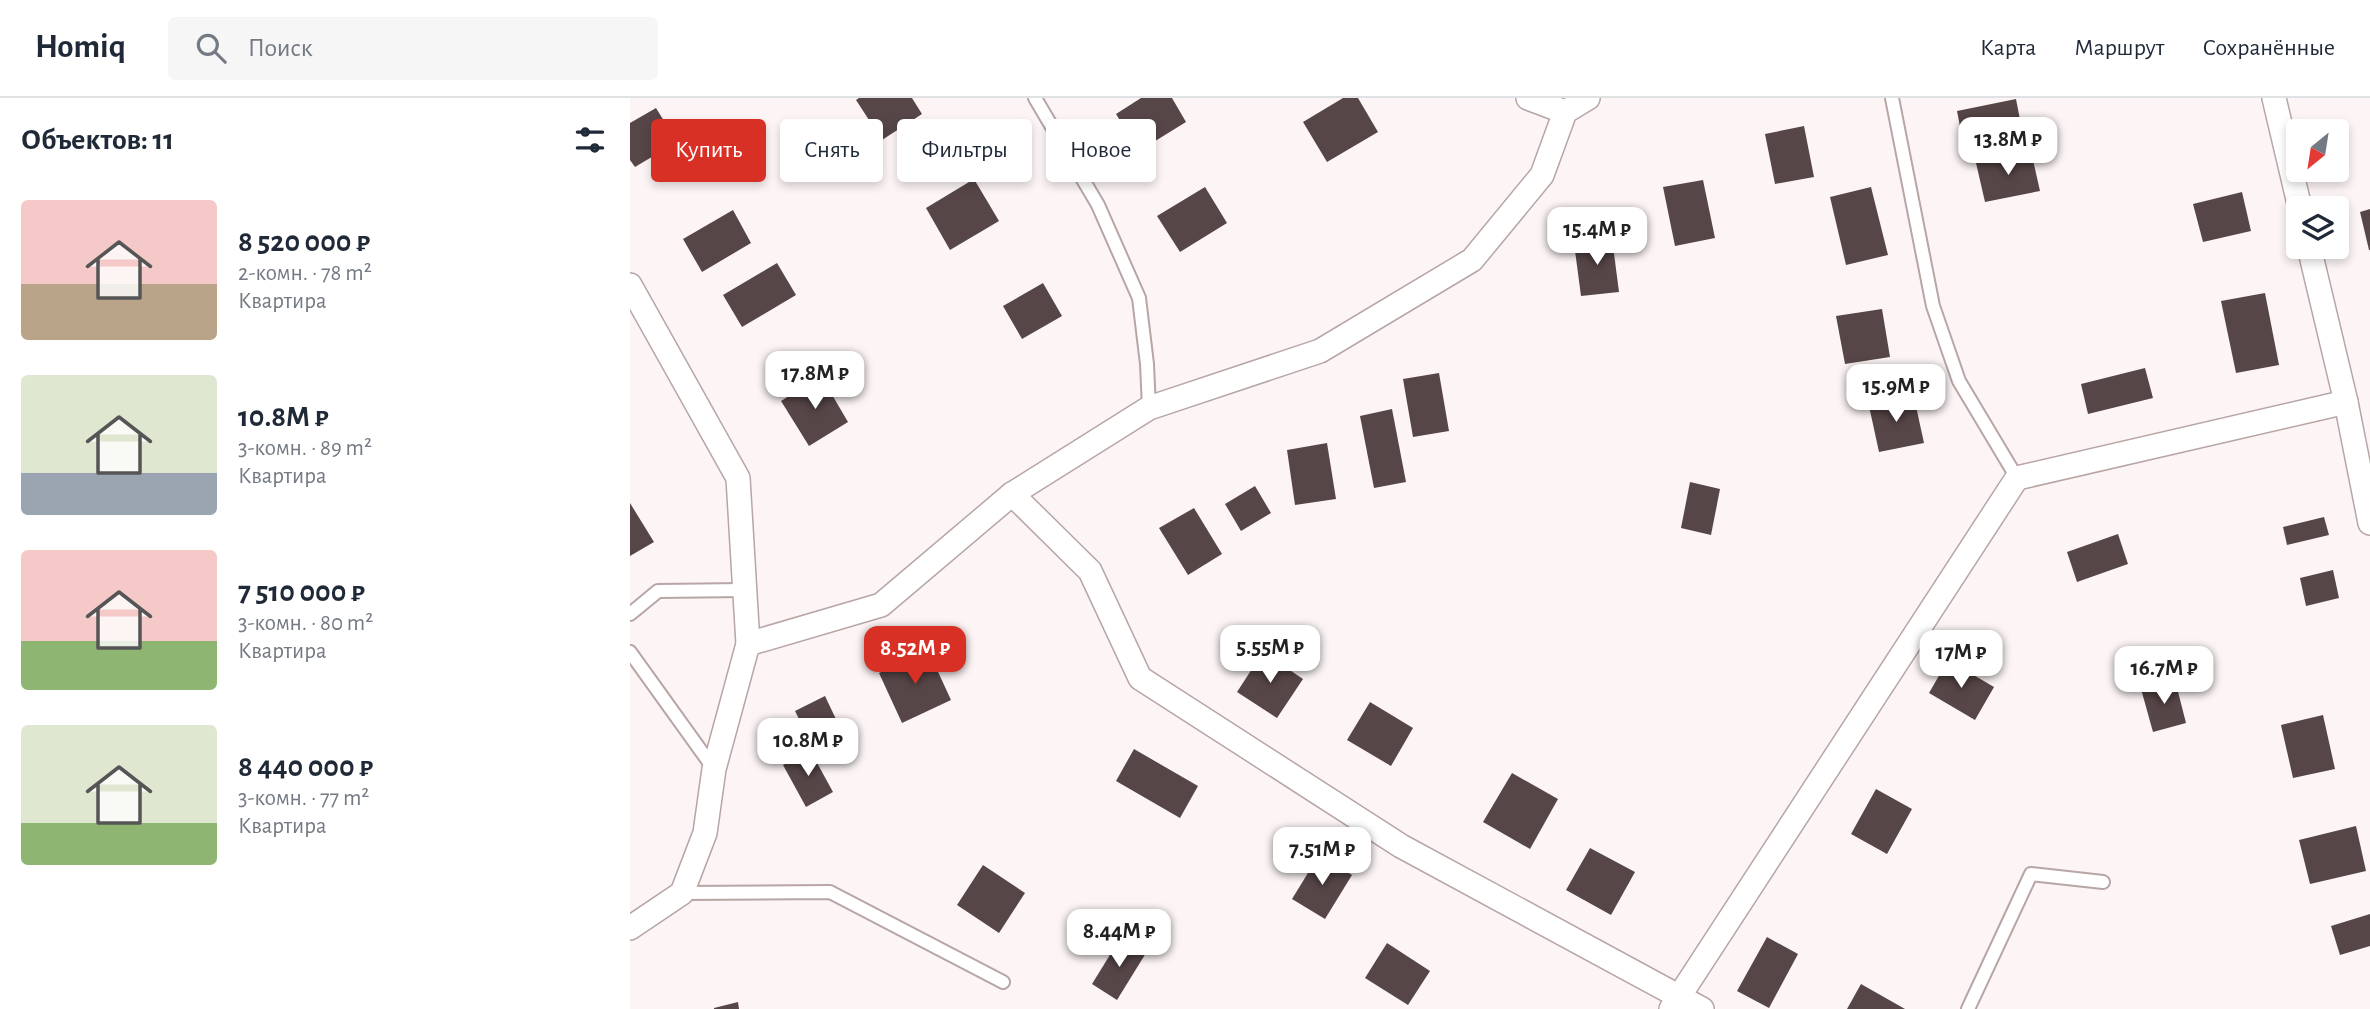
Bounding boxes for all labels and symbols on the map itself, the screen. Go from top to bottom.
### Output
pin: 13.8M ₽ [1943,118,2073,177]
north arrow [2286,119,2348,182]
pin: 15.4M ₽ [1532,208,1662,267]
pin: 17.8M ₽ [750,352,880,411]
pin: 15.9M ₽ [1831,364,1961,424]
pin: 8.52M ₽ [850,626,980,686]
pin: 5.55M ₽ [1205,626,1335,685]
pin: 17M ₽ [1912,630,2010,690]
pin: 16.7M ₽ [2099,646,2229,706]
pin: 10.8M ₽ [743,718,873,778]
pin: 7.51M ₽ [1257,828,1387,887]
pin: 8.44M ₽ [1054,910,1184,969]

